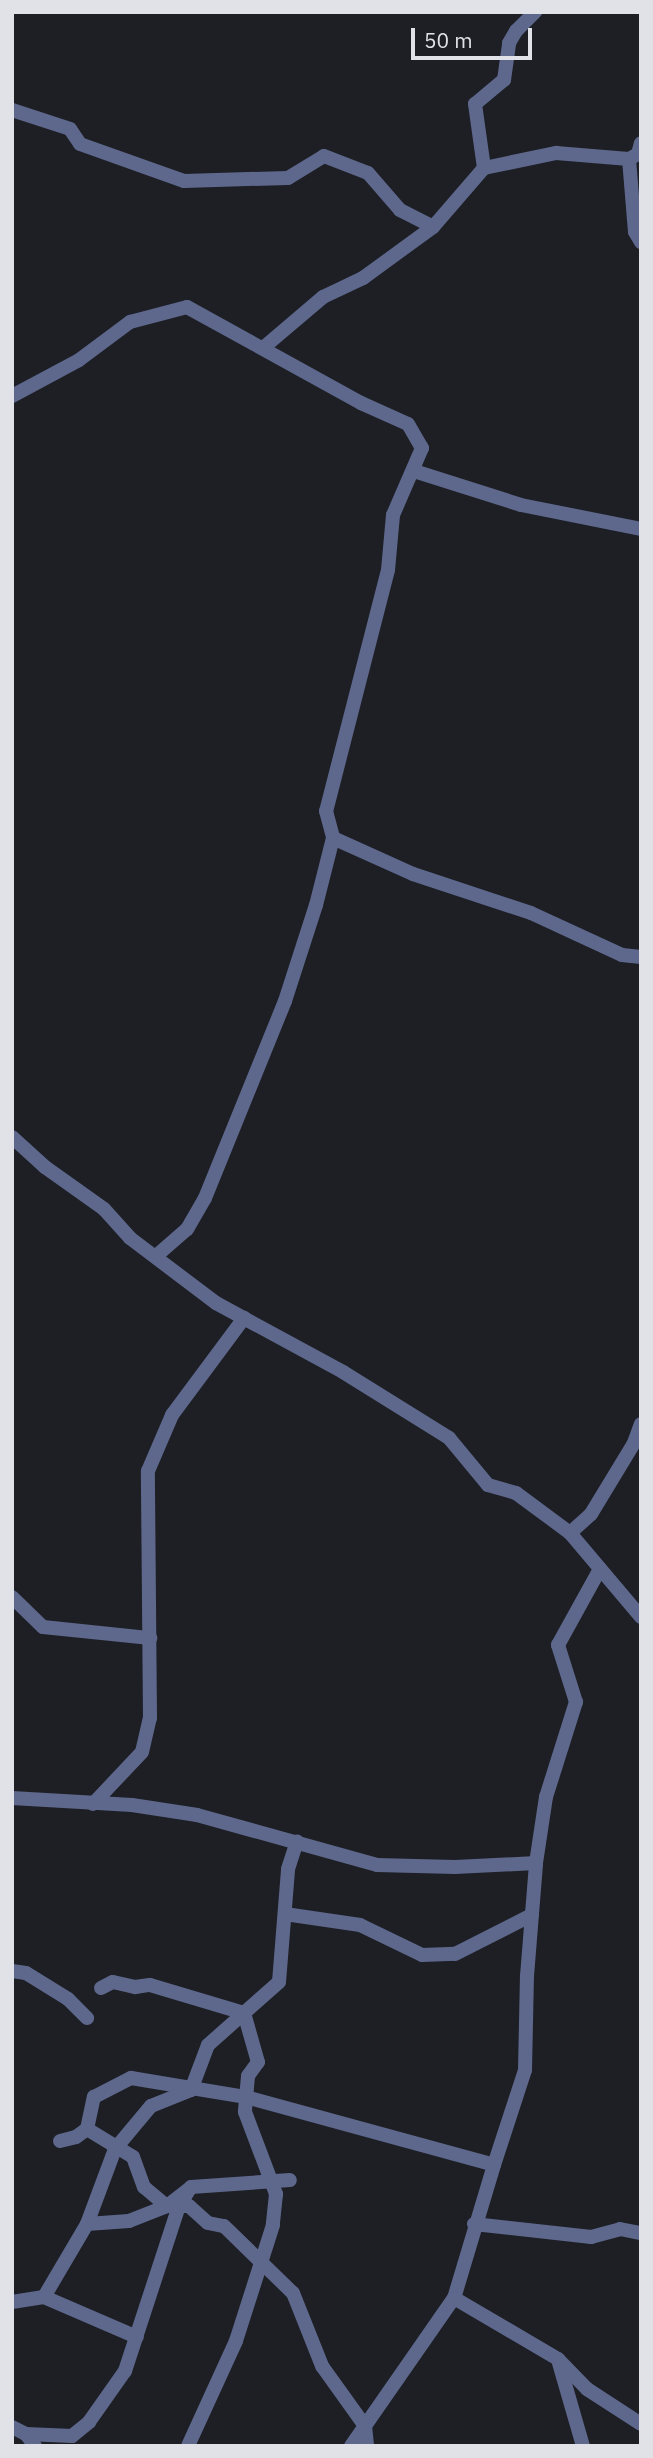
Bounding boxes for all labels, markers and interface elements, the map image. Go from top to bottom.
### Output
scale bar [415,14,536,58]
text: 50 m [424,26,473,54]

